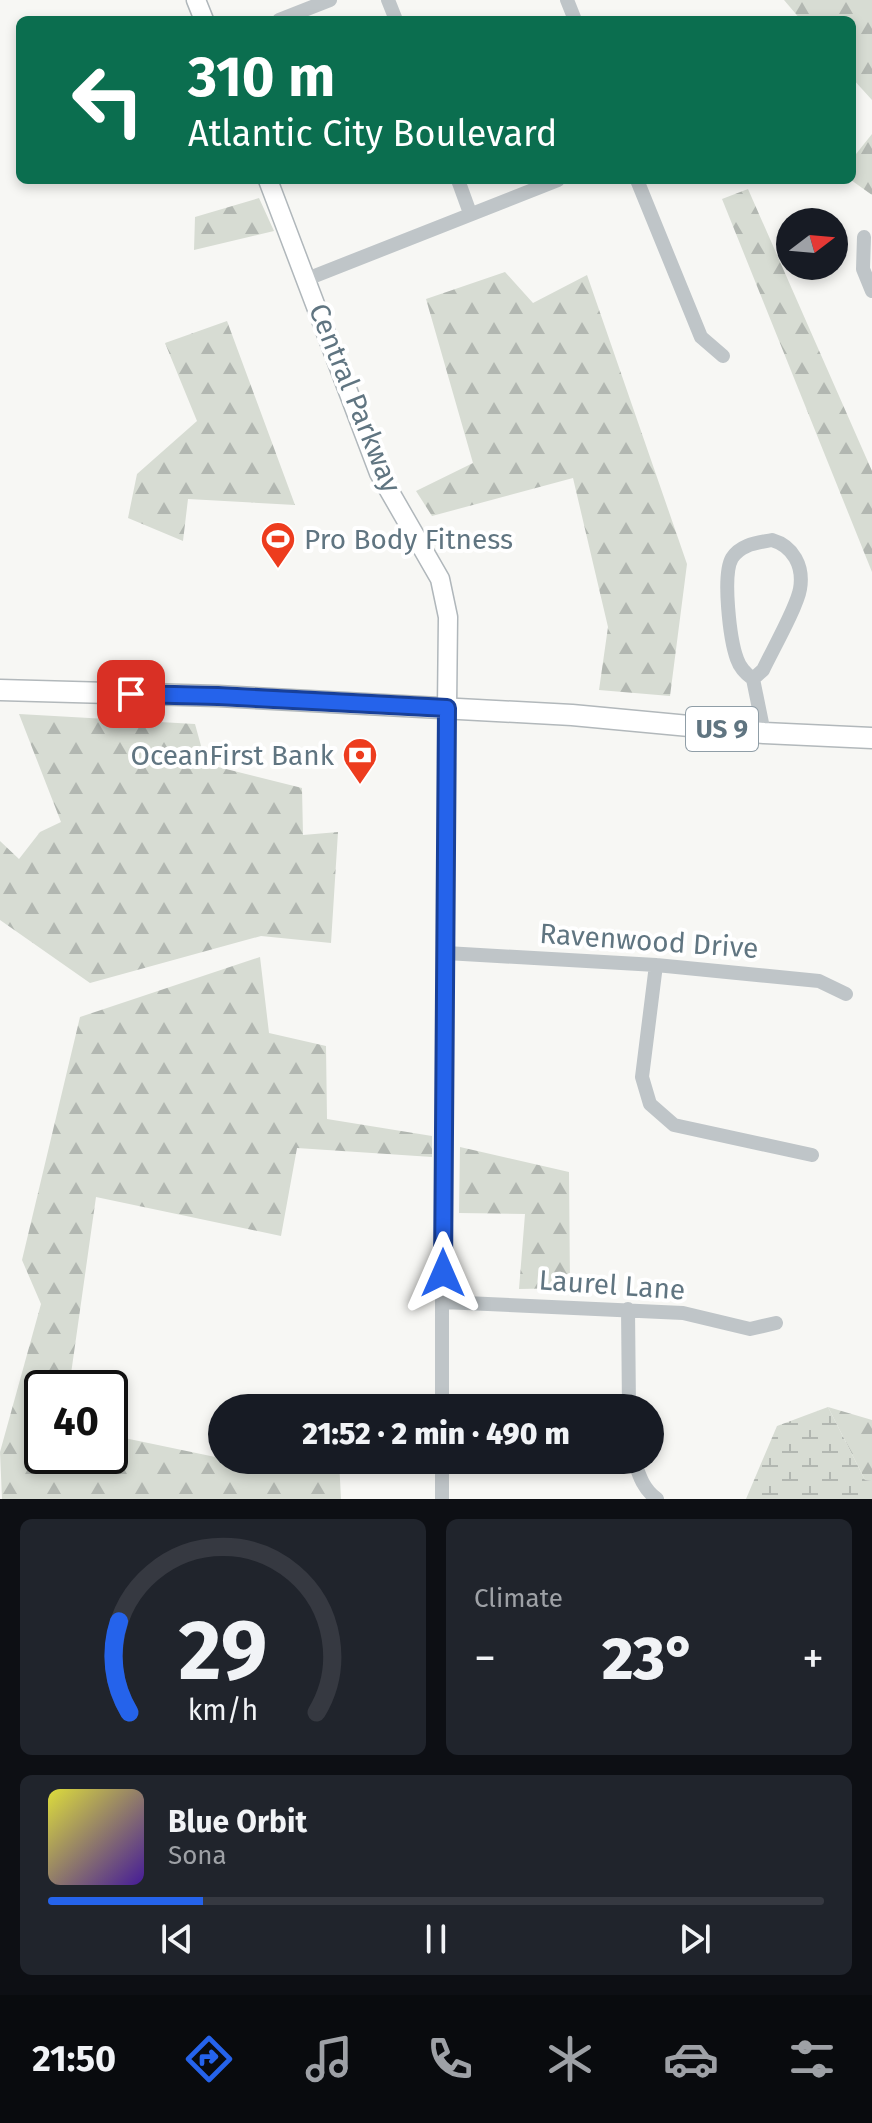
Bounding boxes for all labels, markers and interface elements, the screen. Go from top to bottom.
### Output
text: 310 m [188,44,335,111]
icon: left [56,48,160,152]
text: Atlantic City Boulevard [188,112,557,156]
north arrow [776,208,848,280]
map controls [776,208,848,280]
street label: Central Parkway [302,299,408,497]
sports icon: Pro Body Fitness [259,520,297,570]
place label: Pro Body Fitness [304,523,513,556]
pin [97,660,165,728]
icon: arrive [109,672,153,716]
road number: US 9 [686,707,758,751]
bank icon: OceanFirst Bank [341,736,379,786]
place label: OceanFirst Bank [131,739,335,772]
street label: Ravenwood Drive [538,917,760,965]
position arrow [401,1231,485,1315]
street label: Laurel Lane [538,1263,686,1307]
speed limit sign: 40 [24,1370,128,1474]
text: 21:52 · 2 min · 490 m [302,1416,570,1452]
text: Climate [474,1583,563,1614]
text: 29 [179,1601,267,1701]
text: 23° [602,1623,696,1695]
text: − [474,1632,496,1685]
text: + [802,1632,824,1685]
text: km/h [188,1693,258,1728]
text: Blue Orbit [168,1804,307,1840]
text: Sona [168,1840,227,1871]
icon: previous [155,1917,199,1961]
icon: pause [414,1917,458,1961]
icon: next [673,1917,717,1961]
icon: directions [181,2031,237,2087]
icon: music [301,2031,357,2087]
icon: phone [422,2031,478,2087]
icon: climate [542,2031,598,2087]
icon: car [663,2031,719,2087]
icon: filters [784,2031,840,2087]
text: 21:50 [32,2037,116,2081]

